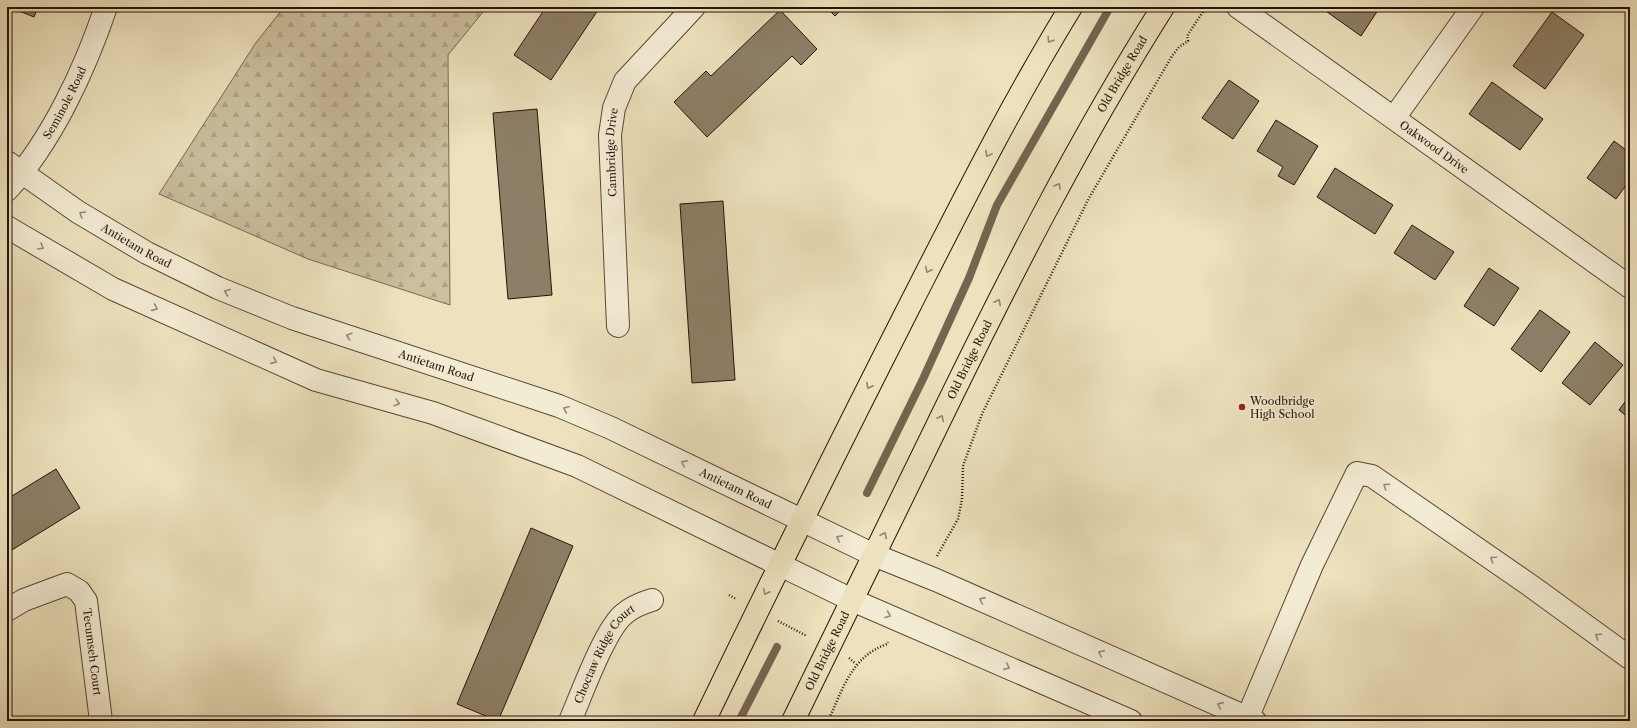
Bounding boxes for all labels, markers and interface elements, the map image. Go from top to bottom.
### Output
street label: Old Bridge Road [1094,33,1150,115]
one-way arrow [1048,36,1055,43]
street label: Seminole Road [40,64,89,142]
street label: Cambridge Drive [603,107,621,197]
street label: Oakwood Drive [1397,118,1471,177]
one-way arrow [985,150,993,157]
one-way arrow [1053,183,1061,190]
one-way arrow [79,211,86,219]
street label: Antietam Road [98,220,174,271]
one-way arrow [37,242,44,249]
one-way arrow [925,266,933,273]
one-way arrow [224,288,231,296]
one-way arrow [993,298,1001,306]
one-way arrow [151,303,158,311]
street label: Old Bridge Road [944,318,995,402]
one-way arrow [346,333,353,341]
street label: Antietam Road [396,346,476,385]
one-way arrow [269,356,277,364]
one-way arrow [867,381,874,389]
place label: Woodbridge High School [1249,394,1315,421]
one-way arrow [393,398,400,407]
marker: Woodbridge High School [1237,402,1247,412]
one-way arrow [562,406,570,414]
one-way arrow [936,415,944,423]
one-way arrow [681,460,688,468]
street label: Antietam Road [696,464,774,512]
one-way arrow [1383,483,1390,491]
one-way arrow [879,532,887,539]
one-way arrow [836,535,843,543]
one-way arrow [1490,556,1497,564]
one-way arrow [763,588,771,596]
one-way arrow [978,597,985,605]
street label: Choctaw Ridge Court [571,601,637,706]
street label: Tecumseh Court [80,608,105,696]
street label: Old Bridge Road [802,609,853,693]
one-way arrow [884,610,892,618]
one-way arrow [1595,633,1602,641]
one-way arrow [1097,650,1105,658]
one-way arrow [1003,662,1011,670]
one-way arrow [1216,702,1224,710]

